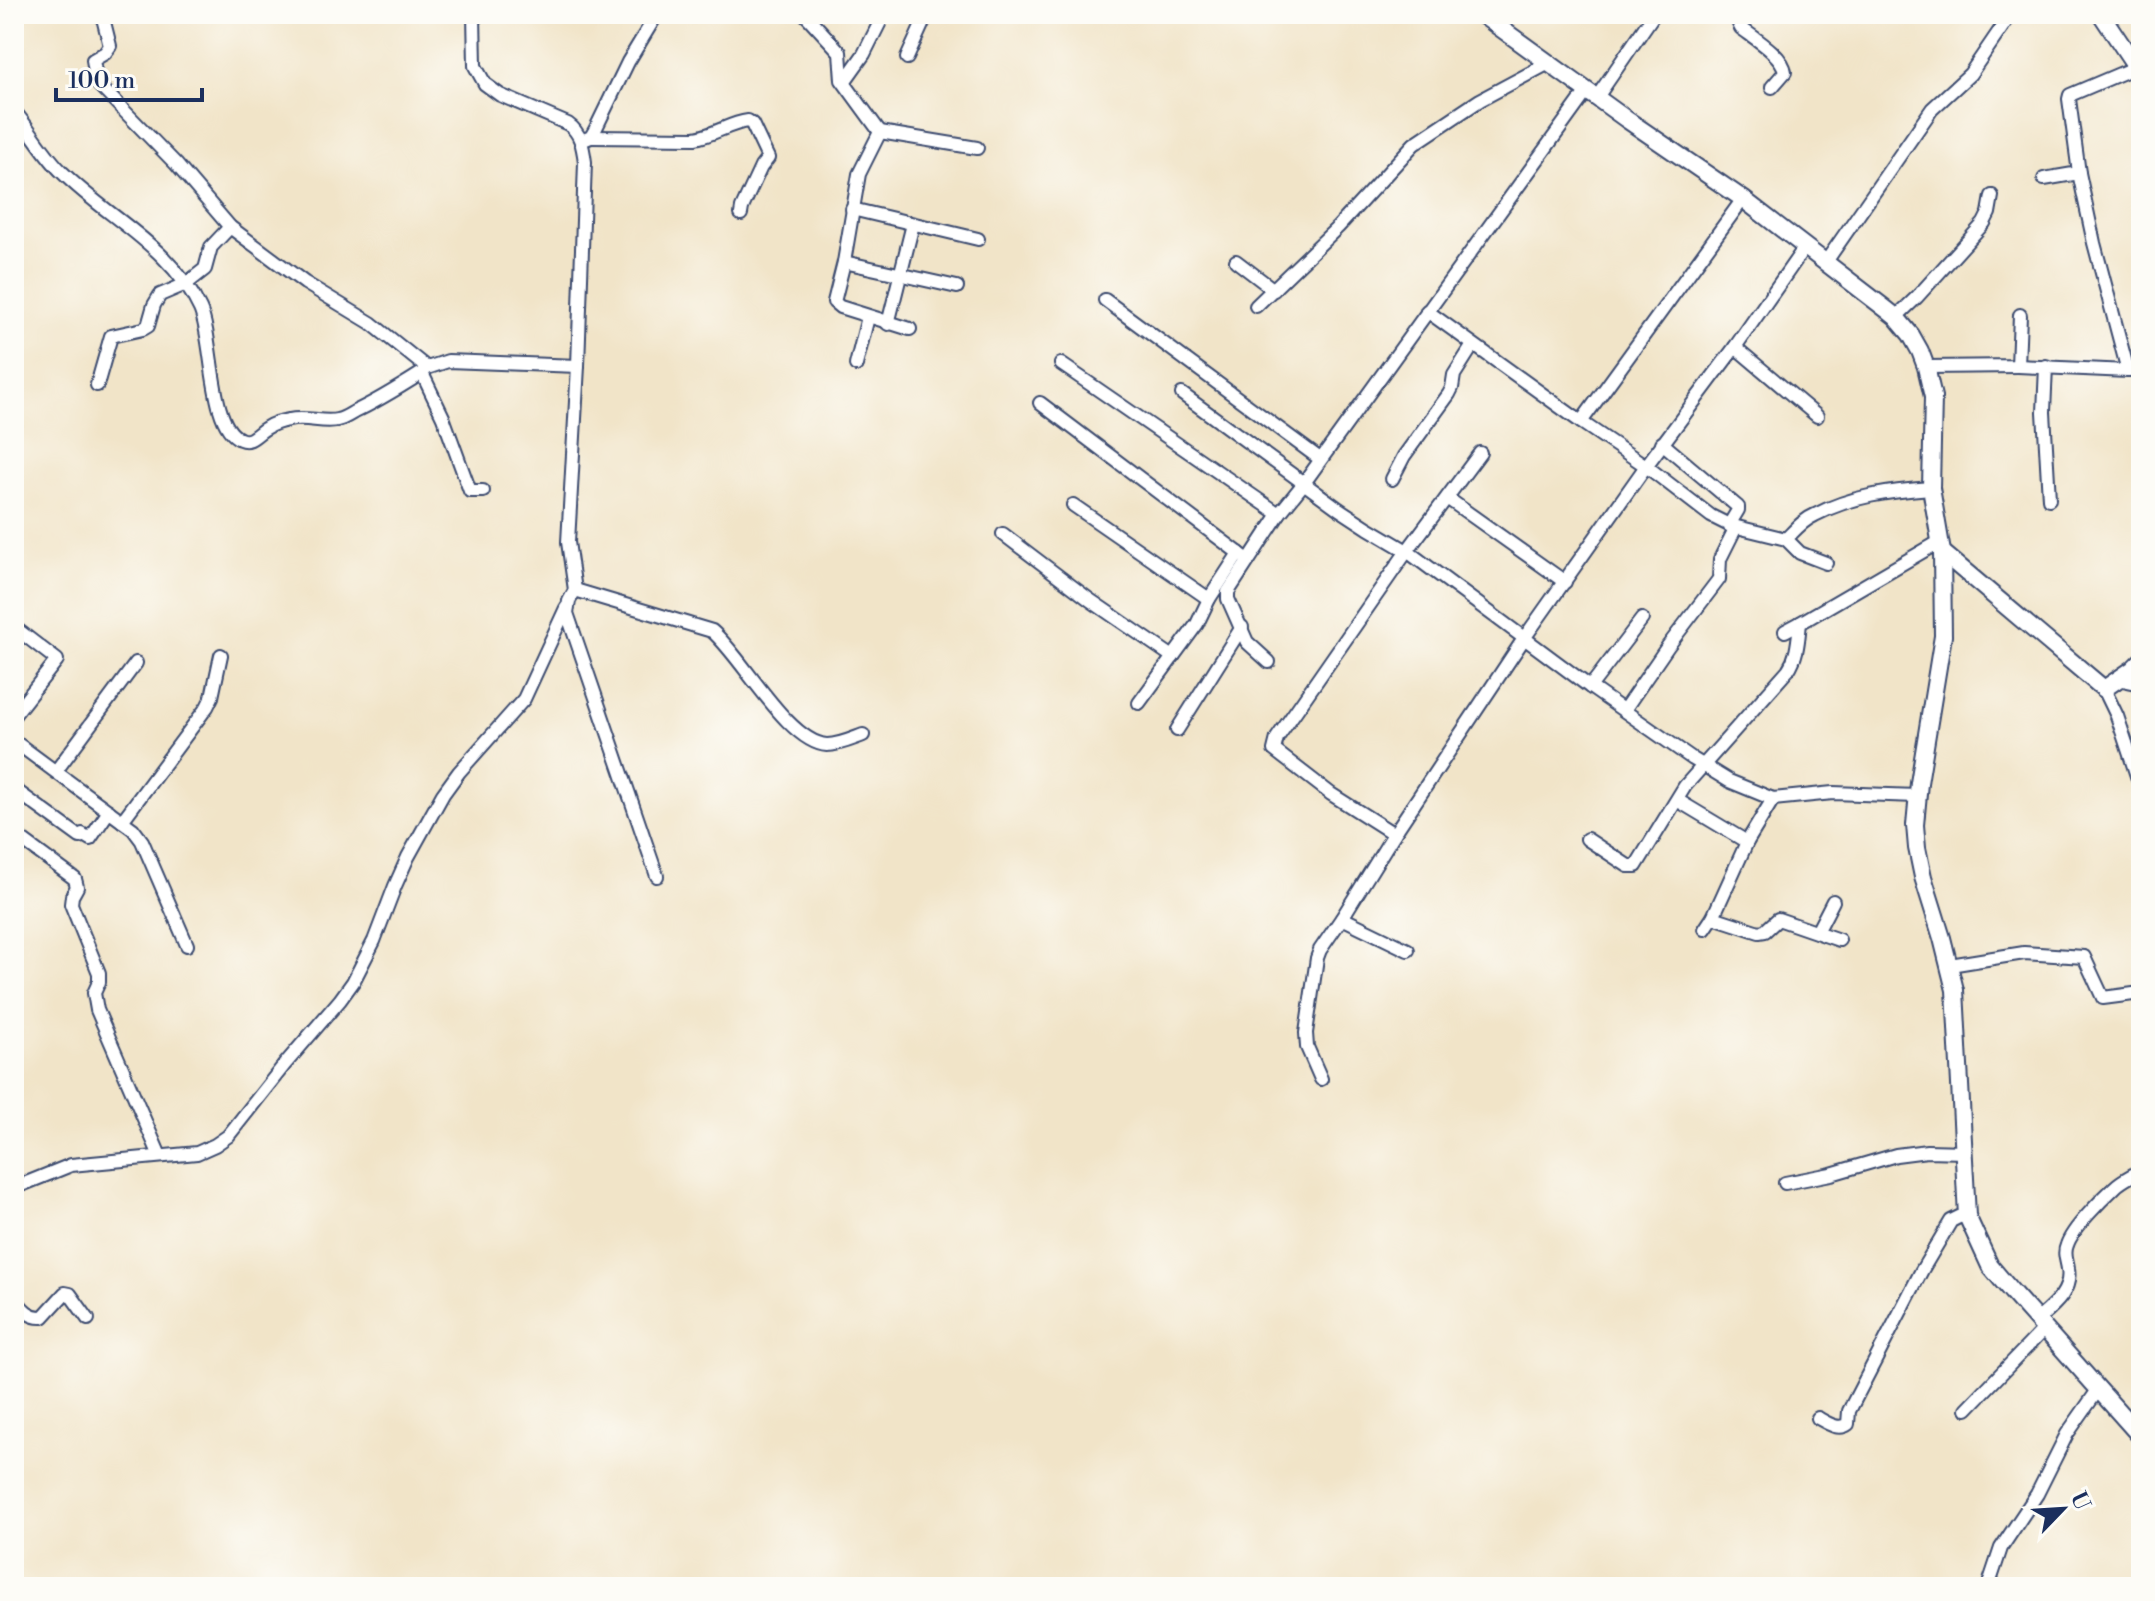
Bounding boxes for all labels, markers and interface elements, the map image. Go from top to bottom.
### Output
scale bar [56,52,202,102]
text: 100 m [68,66,135,96]
north arrow [2023,1469,2103,1549]
text: U [2064,1488,2096,1515]

